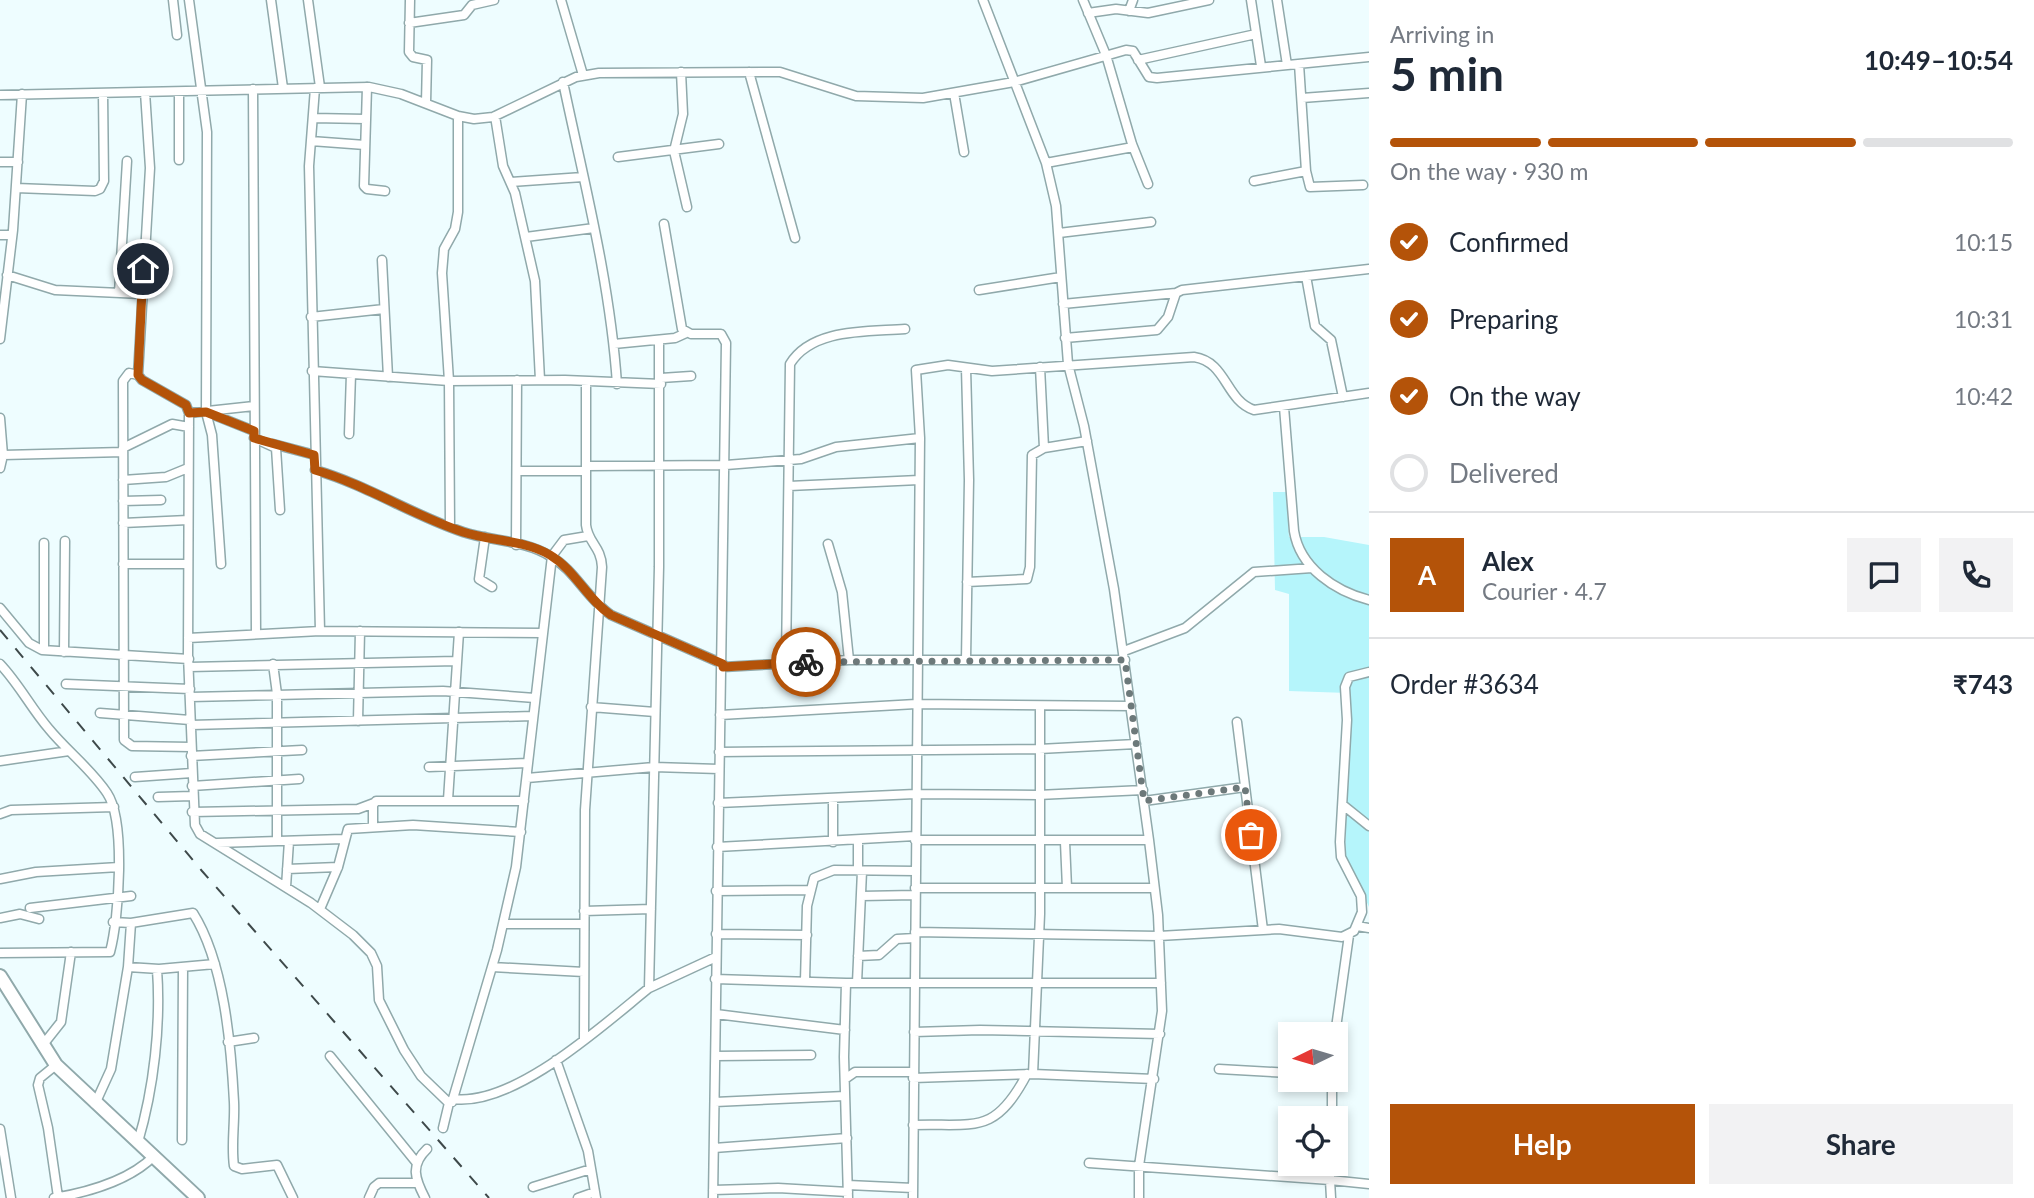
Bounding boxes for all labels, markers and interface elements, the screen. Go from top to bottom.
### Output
text: Arriving in [1390,20,1494,48]
text: 10:49–10:54 [1864,44,2013,76]
text: 5 min [1390,46,1504,101]
text: On the way · 930 m [1390,157,1589,185]
icon: check [1390,223,1428,261]
text: Confirmed [1449,226,1569,258]
text: 10:15 [1954,228,2013,256]
pin [113,239,173,299]
icon: home [124,250,162,288]
icon: check [1390,300,1428,338]
text: Preparing [1449,303,1558,335]
text: 10:31 [1954,305,2013,333]
icon: check [1390,377,1428,415]
text: On the way [1449,380,1581,412]
text: 10:42 [1954,382,2013,410]
text: Delivered [1449,457,1559,489]
button: chat [1847,538,1921,612]
button: phone [1939,538,2013,612]
text: Alex [1482,545,1534,577]
text: A [1418,559,1436,591]
text: Courier · 4.7 [1482,577,1607,605]
courier [771,627,841,697]
icon: bike [787,643,825,681]
text: Order #3634 [1390,668,1539,700]
text: ₹743 [1953,668,2013,700]
pin [1221,805,1281,865]
icon: bag [1232,816,1270,854]
north arrow [1278,1022,1348,1092]
map controls [1278,1022,1348,1176]
button: Help [1390,1104,1695,1184]
button: Share [1709,1104,2013,1184]
button: locate [1278,1106,1348,1176]

